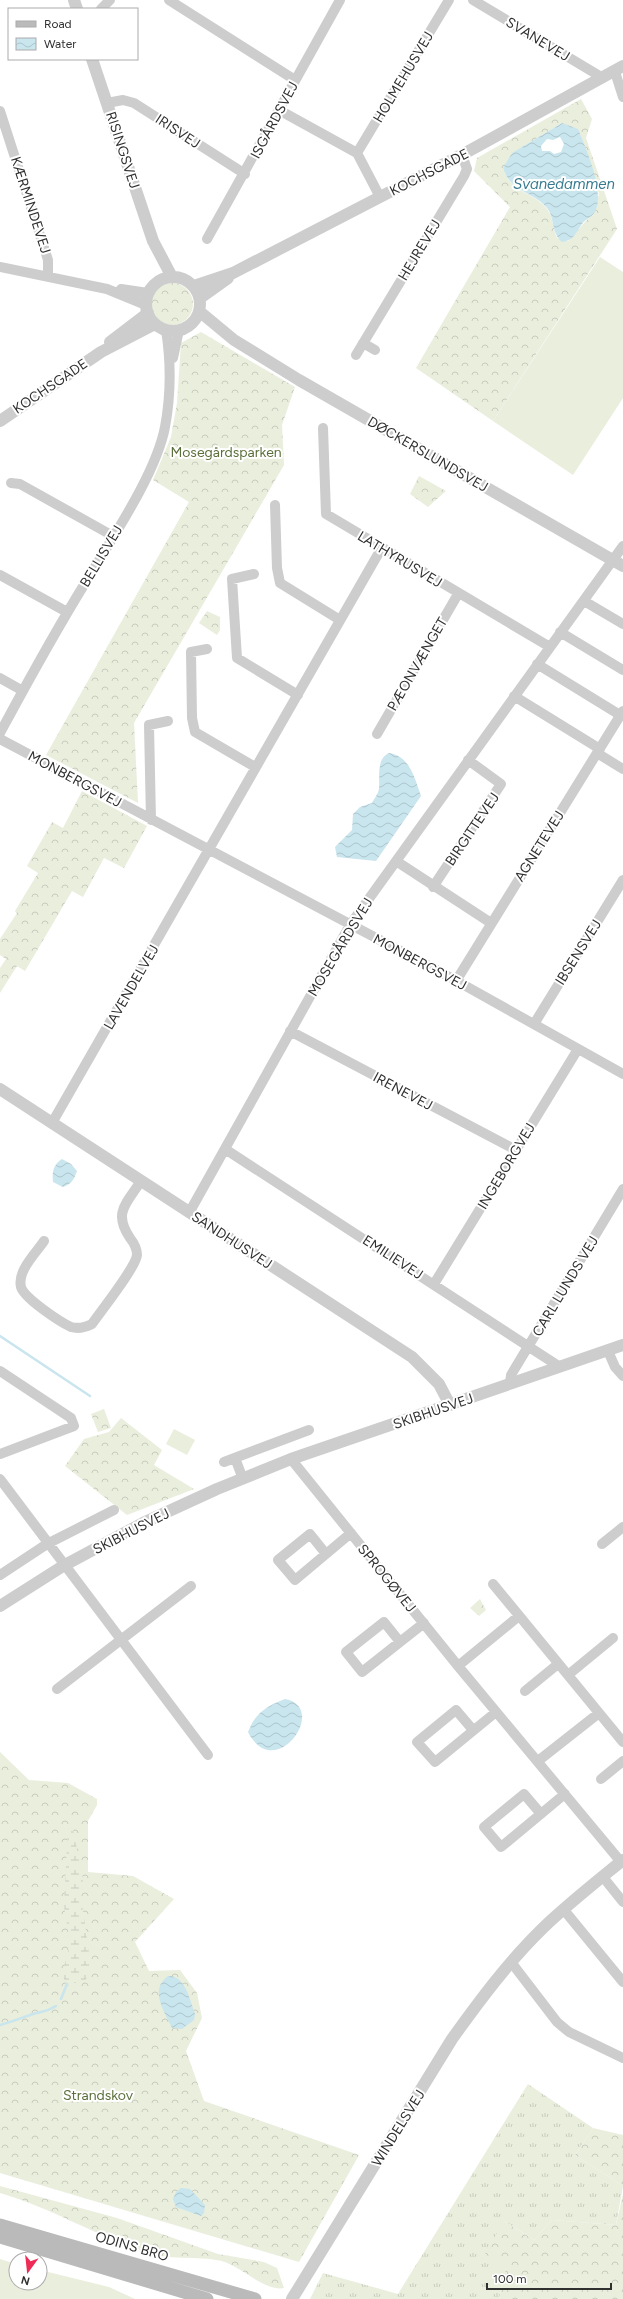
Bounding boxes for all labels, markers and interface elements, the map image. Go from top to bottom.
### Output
legend [8,8,138,60]
street label: SVANEVEJ [503,14,573,65]
text: Road [44,17,72,31]
street label: HOLMEHUSVEJ [370,29,437,126]
text: Water [44,37,76,51]
street label: ISGÅRDSVEJ [247,79,302,162]
street label: RISINGSVEJ [102,109,143,191]
street label: IRISVEJ [152,111,203,152]
street label: KOCHSGADE [387,145,472,200]
street label: KÆRMINDEVEJ [7,155,54,256]
water label: Svanedammen [513,175,615,193]
street label: HEJREVEJ [395,217,444,284]
street label: KOCHSGADE [10,355,91,418]
street label: DØCKERSLUNDSVEJ [364,413,491,496]
park label: Mosegårdsparken [170,444,282,461]
street label: BELLISVEJ [76,522,126,590]
street label: LATHYRUSVEJ [354,527,445,591]
street label: PÆONVÆNGET [384,614,451,714]
street label: MONBERGSVEJ [25,748,124,811]
street label: BIRGITTEVEJ [442,790,503,869]
street label: AGNETEVEJ [511,808,568,885]
street label: MOSEGÅRDSVEJ [304,895,377,1000]
street label: IBSENSVEJ [552,916,605,988]
street label: MONBERGSVEJ [370,931,469,994]
street label: LAVENDELVEJ [100,942,163,1033]
street label: IRENEVEJ [370,1069,436,1114]
street label: INGEBORGVEJ [474,1120,539,1212]
street label: SANDHUSVEJ [188,1208,275,1273]
street label: EMILIEVEJ [359,1232,426,1283]
street label: CARL LUNDS VEJ [529,1233,602,1339]
street label: SKIBHUSVEJ [391,1390,476,1433]
street label: SKIBHUSVEJ [90,1505,172,1558]
street label: SPROGØVEJ [354,1541,419,1616]
park label: Strandskov [63,2087,134,2104]
street label: WINDELSVEJ [368,2087,429,2170]
street label: ODINS BRO [93,2228,171,2265]
north arrow [8,2251,48,2291]
scale bar [487,2265,611,2291]
text: 100 m [493,2272,527,2286]
text: N [20,2273,31,2288]

